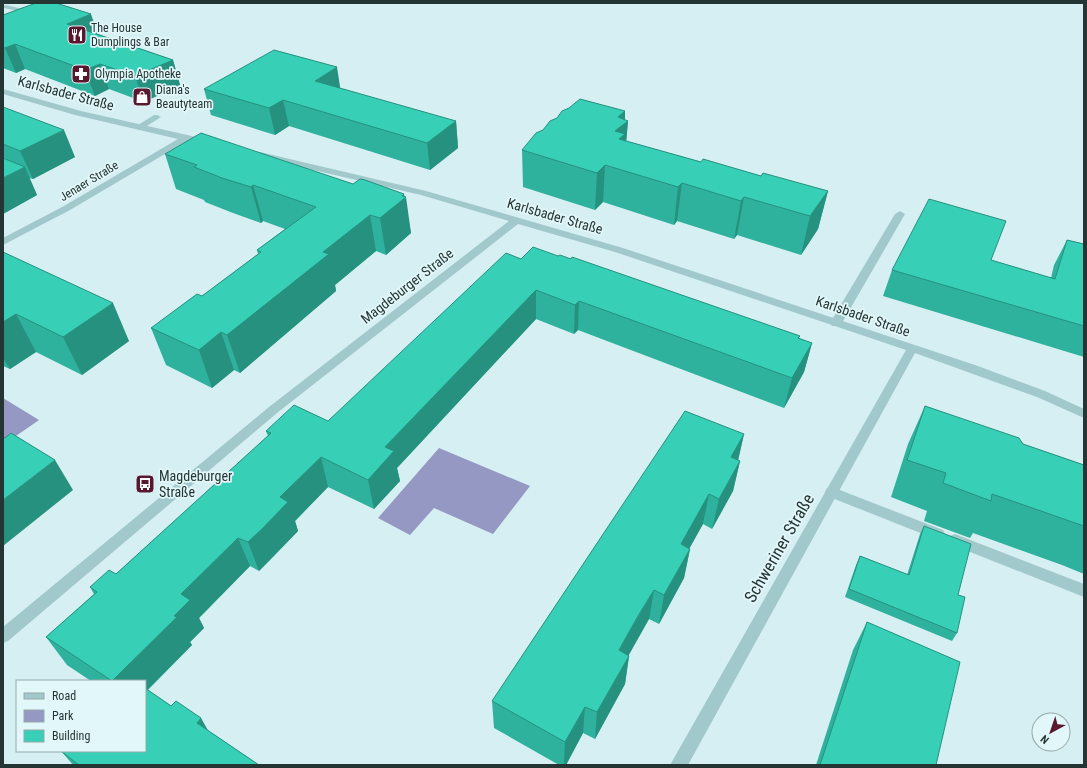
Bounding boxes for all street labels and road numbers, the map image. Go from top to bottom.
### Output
street label: Karlsbader Straße [16,72,116,114]
street label: Jenaer Straße [57,158,121,204]
street label: Karlsbader Straße [505,195,605,237]
street label: Magdeburger Straße [358,245,457,327]
street label: Karlsbader Straße [814,292,913,340]
street label: Schweriner Straße [740,490,818,606]

